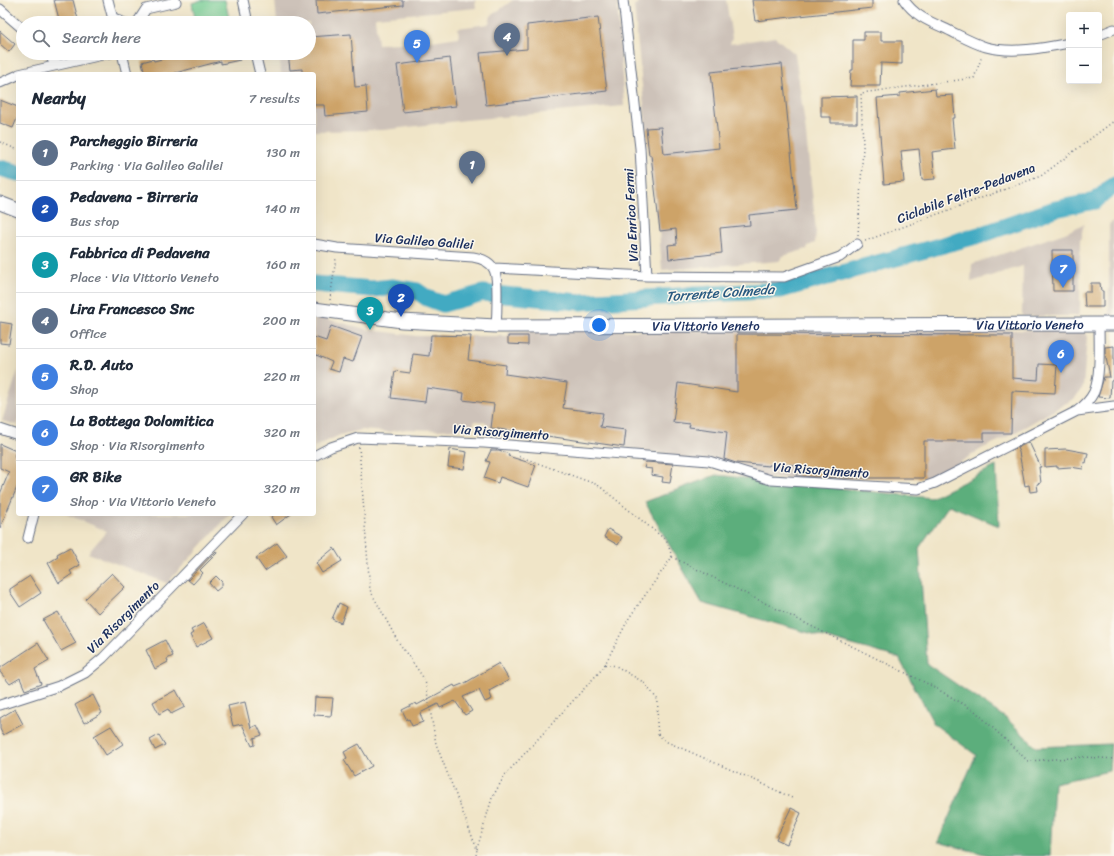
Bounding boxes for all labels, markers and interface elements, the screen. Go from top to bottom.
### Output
map controls [1066,12,1102,84]
button: + [1066,12,1102,48]
search box [16,16,316,60]
pin: 4 [494,23,520,56]
text: Search here [62,25,141,51]
icon: search [30,27,52,49]
pin: 5 [404,30,430,63]
button: − [1066,48,1102,84]
text: Nearby [32,83,86,113]
text: 7 results [249,87,300,110]
text: Parcheggio Birreria [70,128,198,154]
text: 1 [42,141,48,164]
text: 130 m [266,141,300,164]
pin: 1 [459,151,485,184]
text: Parking · Via Galileo Galilei [70,154,223,177]
street label: Ciclabile Feltre-Pedavena [893,156,1039,230]
street label: Via Enrico Fermi [617,167,645,262]
text: Pedavena - Birreria [70,184,198,210]
text: 2 [41,197,49,220]
text: 140 m [265,197,300,220]
text: Bus stop [70,210,119,233]
street label: Via Galileo Galilei [374,226,474,256]
text: Fabbrica di Pedavena [70,240,210,266]
text: 3 [41,253,49,276]
text: 160 m [265,253,300,276]
pin: 7 [1050,255,1076,288]
text: Place · Via Vittorio Veneto [70,266,219,289]
water label: Torrente Colmeda [665,277,777,309]
pin: 2 [388,284,414,317]
text: Lira Francesco Snc [70,296,195,322]
pin: 3 [357,297,383,330]
text: 4 [41,309,49,332]
text: 200 m [263,309,300,332]
street label: Via Vittorio Veneto [976,313,1084,336]
street label: Via Vittorio Veneto [652,314,760,337]
your location [589,315,609,335]
text: Office [70,322,107,345]
pin: 6 [1048,340,1074,373]
text: R.D. Auto [70,352,133,378]
text: 5 [41,365,49,388]
text: 220 m [263,365,300,388]
text: Shop [70,378,98,401]
text: La Bottega Dolomitica [70,408,214,434]
street label: Via Risorgimento [452,417,550,447]
text: 6 [41,421,49,444]
text: 320 m [264,421,300,444]
text: Shop · Via Risorgimento [70,434,205,457]
street label: Via Risorgimento [772,455,870,485]
text: GR Bike [70,464,122,490]
text: 7 [41,477,49,500]
text: 320 m [264,477,300,500]
text: Shop · Via Vittorio Veneto [70,490,216,513]
street label: Via Risorgimento [81,575,165,659]

